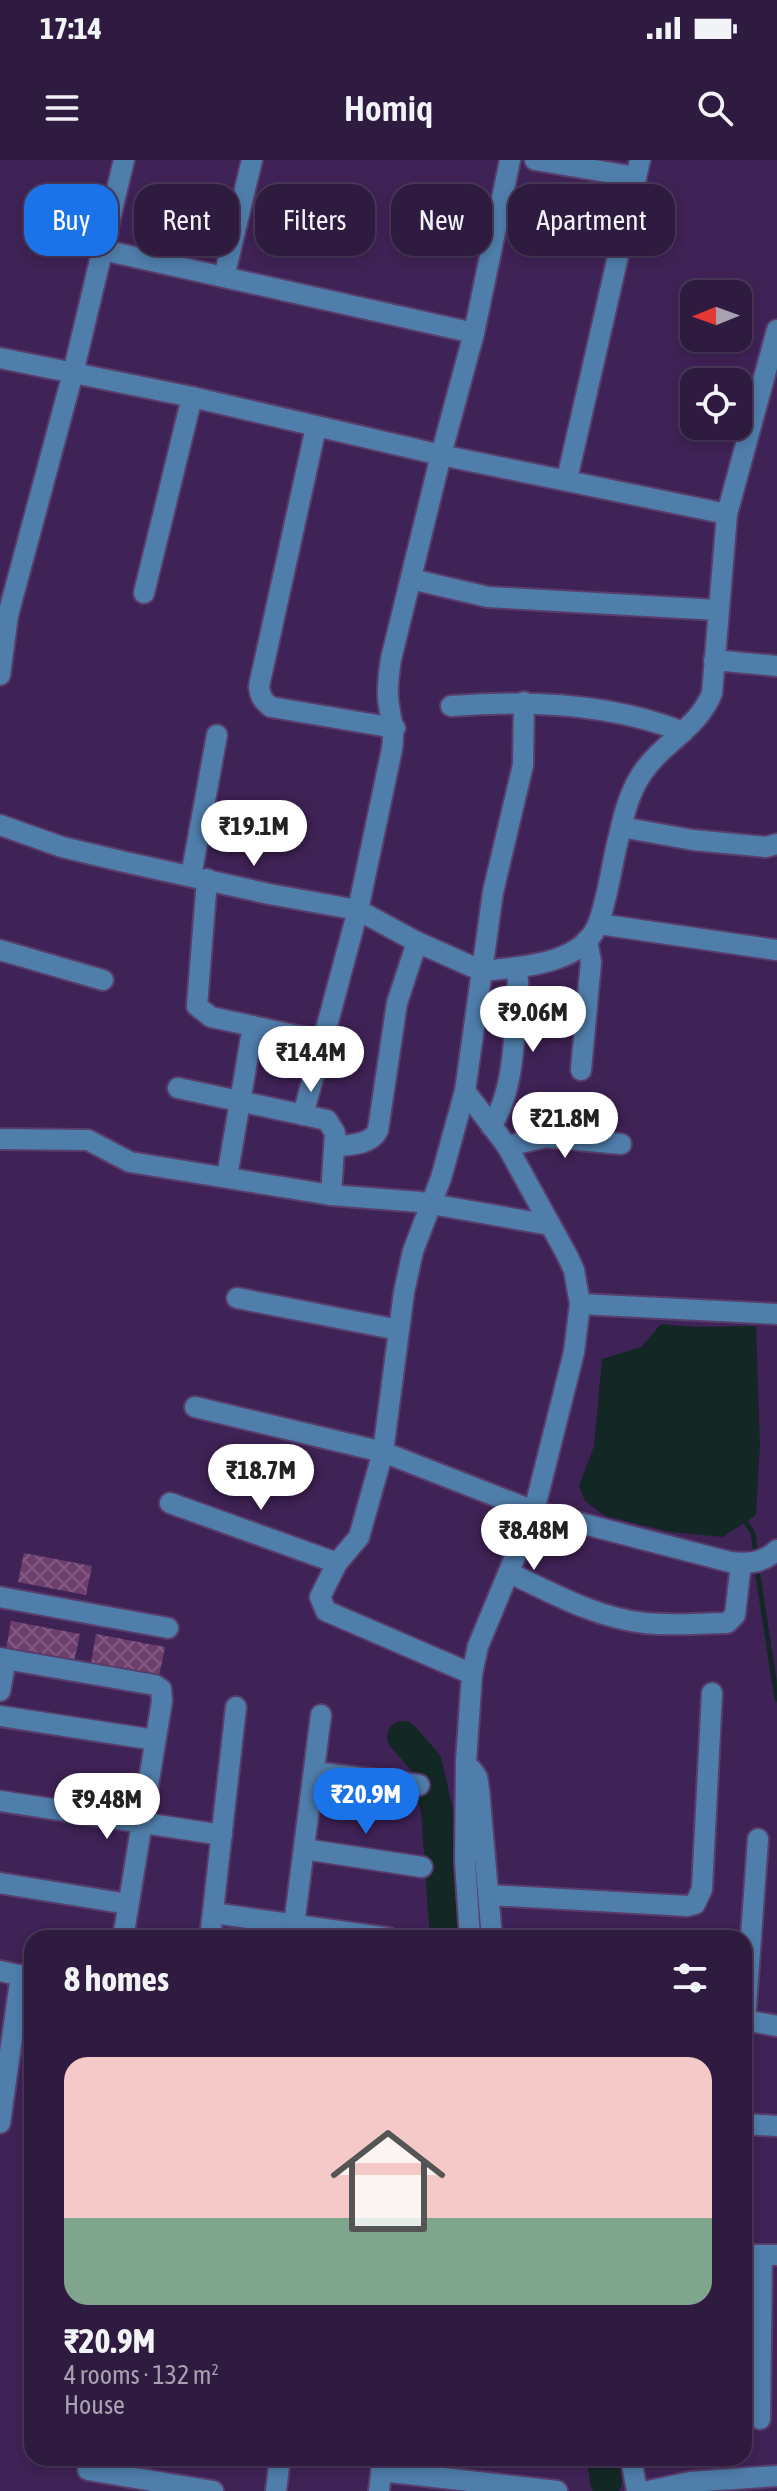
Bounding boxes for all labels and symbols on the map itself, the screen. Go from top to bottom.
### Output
north arrow [680,280,752,352]
pin: ₹19.1M [189,800,319,868]
pin: ₹9.06M [468,986,598,1054]
pin: ₹14.4M [246,1026,376,1094]
pin: ₹21.8M [500,1092,630,1160]
pin: ₹18.7M [196,1444,326,1512]
pin: ₹8.48M [469,1504,599,1572]
pin: ₹20.9M [301,1768,431,1836]
pin: ₹9.48M [42,1773,172,1841]

